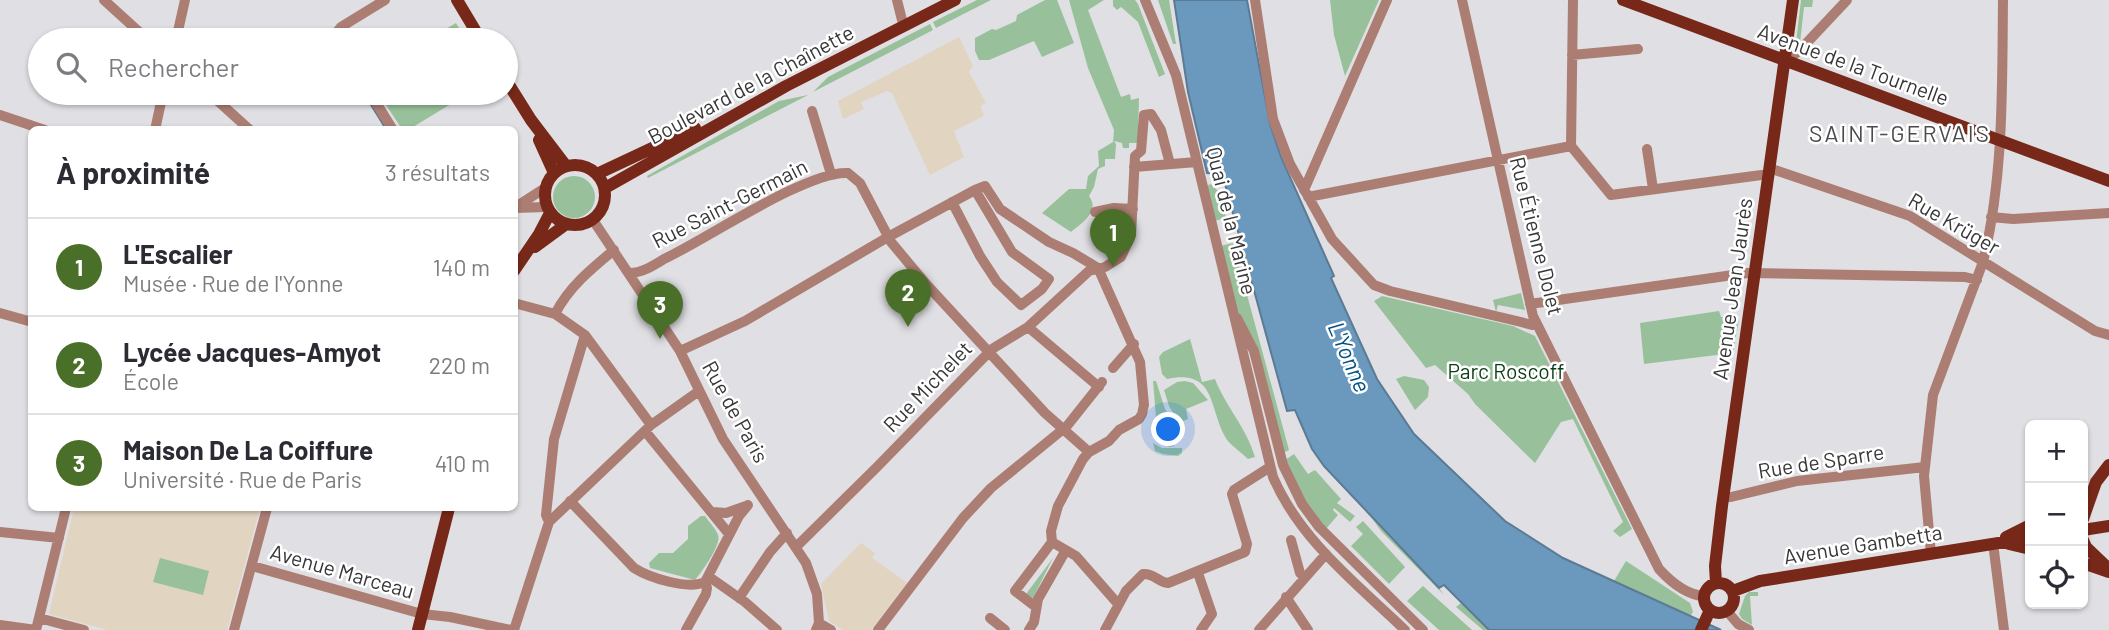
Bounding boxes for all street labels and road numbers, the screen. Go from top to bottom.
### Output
street label: Avenue de la Tournelle [1755,17,1953,110]
street label: Boulevard de la Chaînette [643,19,858,149]
street label: Quai de la Marine [1202,144,1263,297]
street label: Rue Saint-Germain [647,153,811,253]
street label: Rue Étienne Dolet [1506,154,1569,317]
street label: Rue Krüger [1905,187,2005,259]
street label: Avenue Jean Jaurès [1706,196,1757,381]
street label: Rue Michelet [877,335,976,437]
street label: Rue de Paris [698,356,775,467]
street label: Rue de Sparre [1756,438,1886,483]
street label: Avenue Gambetta [1782,519,1944,568]
street label: Avenue Marceau [268,538,417,603]

